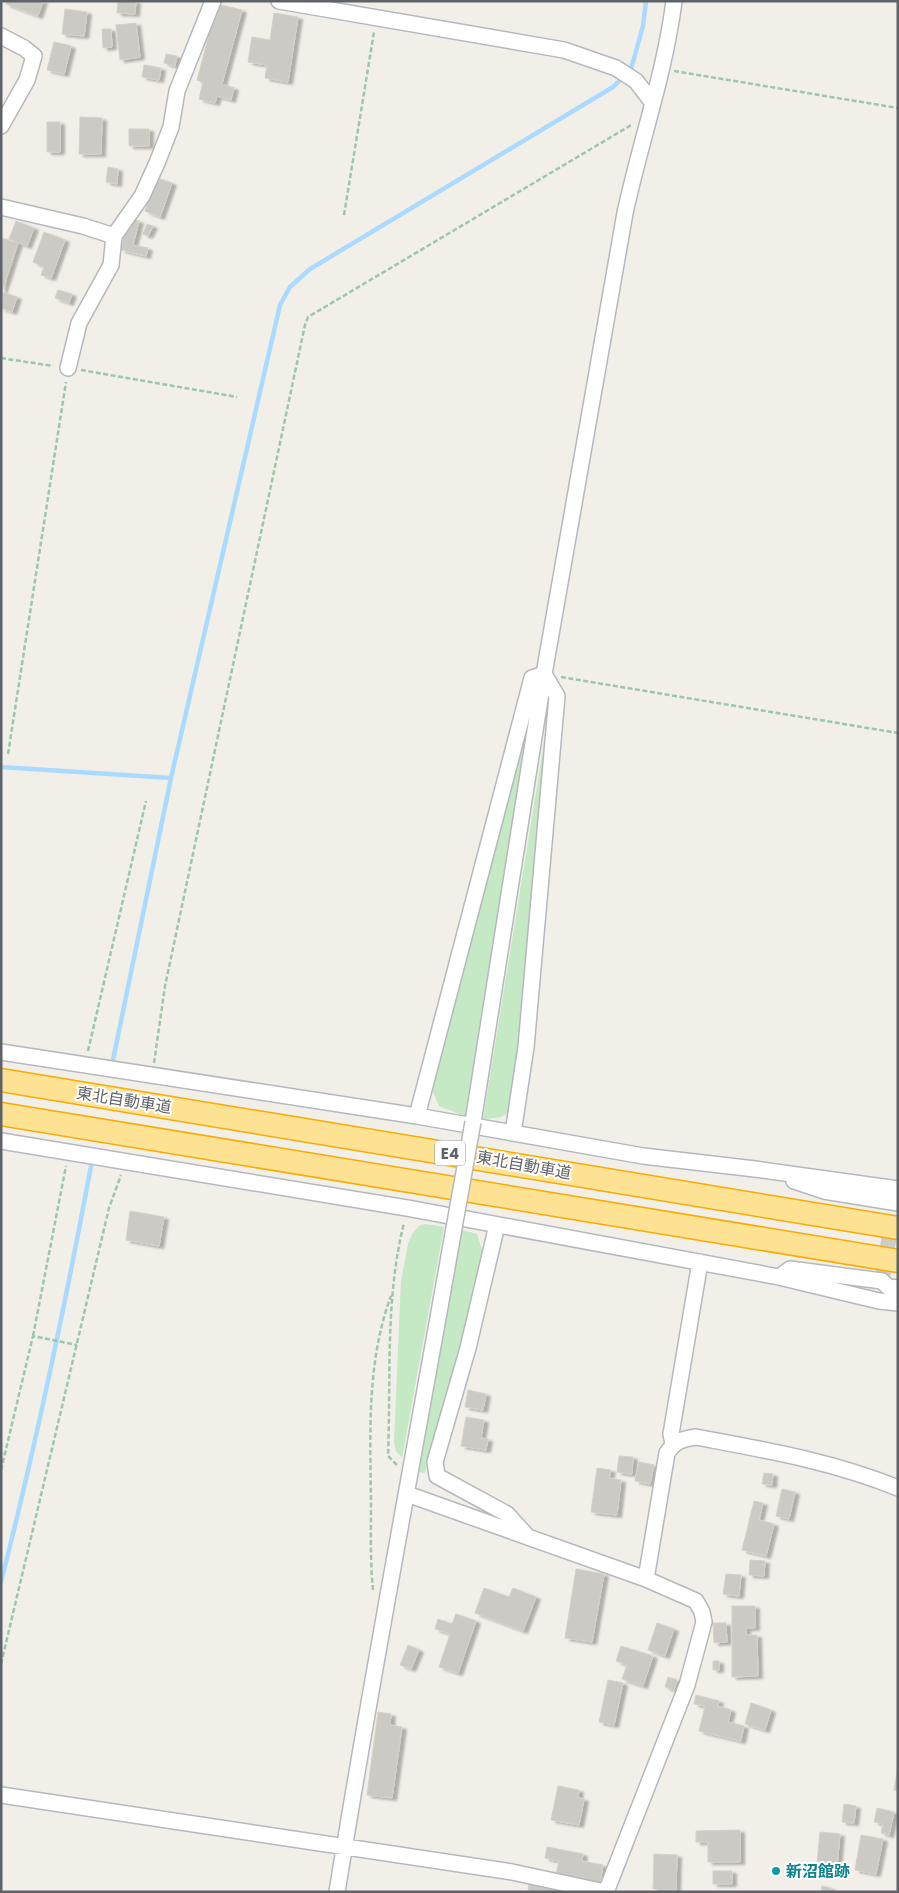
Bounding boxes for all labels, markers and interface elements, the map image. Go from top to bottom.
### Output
street label: 東北自動車道 [75,1081,173,1119]
road number: E4 [435,1140,465,1166]
street label: 東北自動車道 [475,1145,573,1185]
place label: 新沼館跡 [786,1860,850,1883]
marker: 新沼館跡 [770,1865,782,1877]

